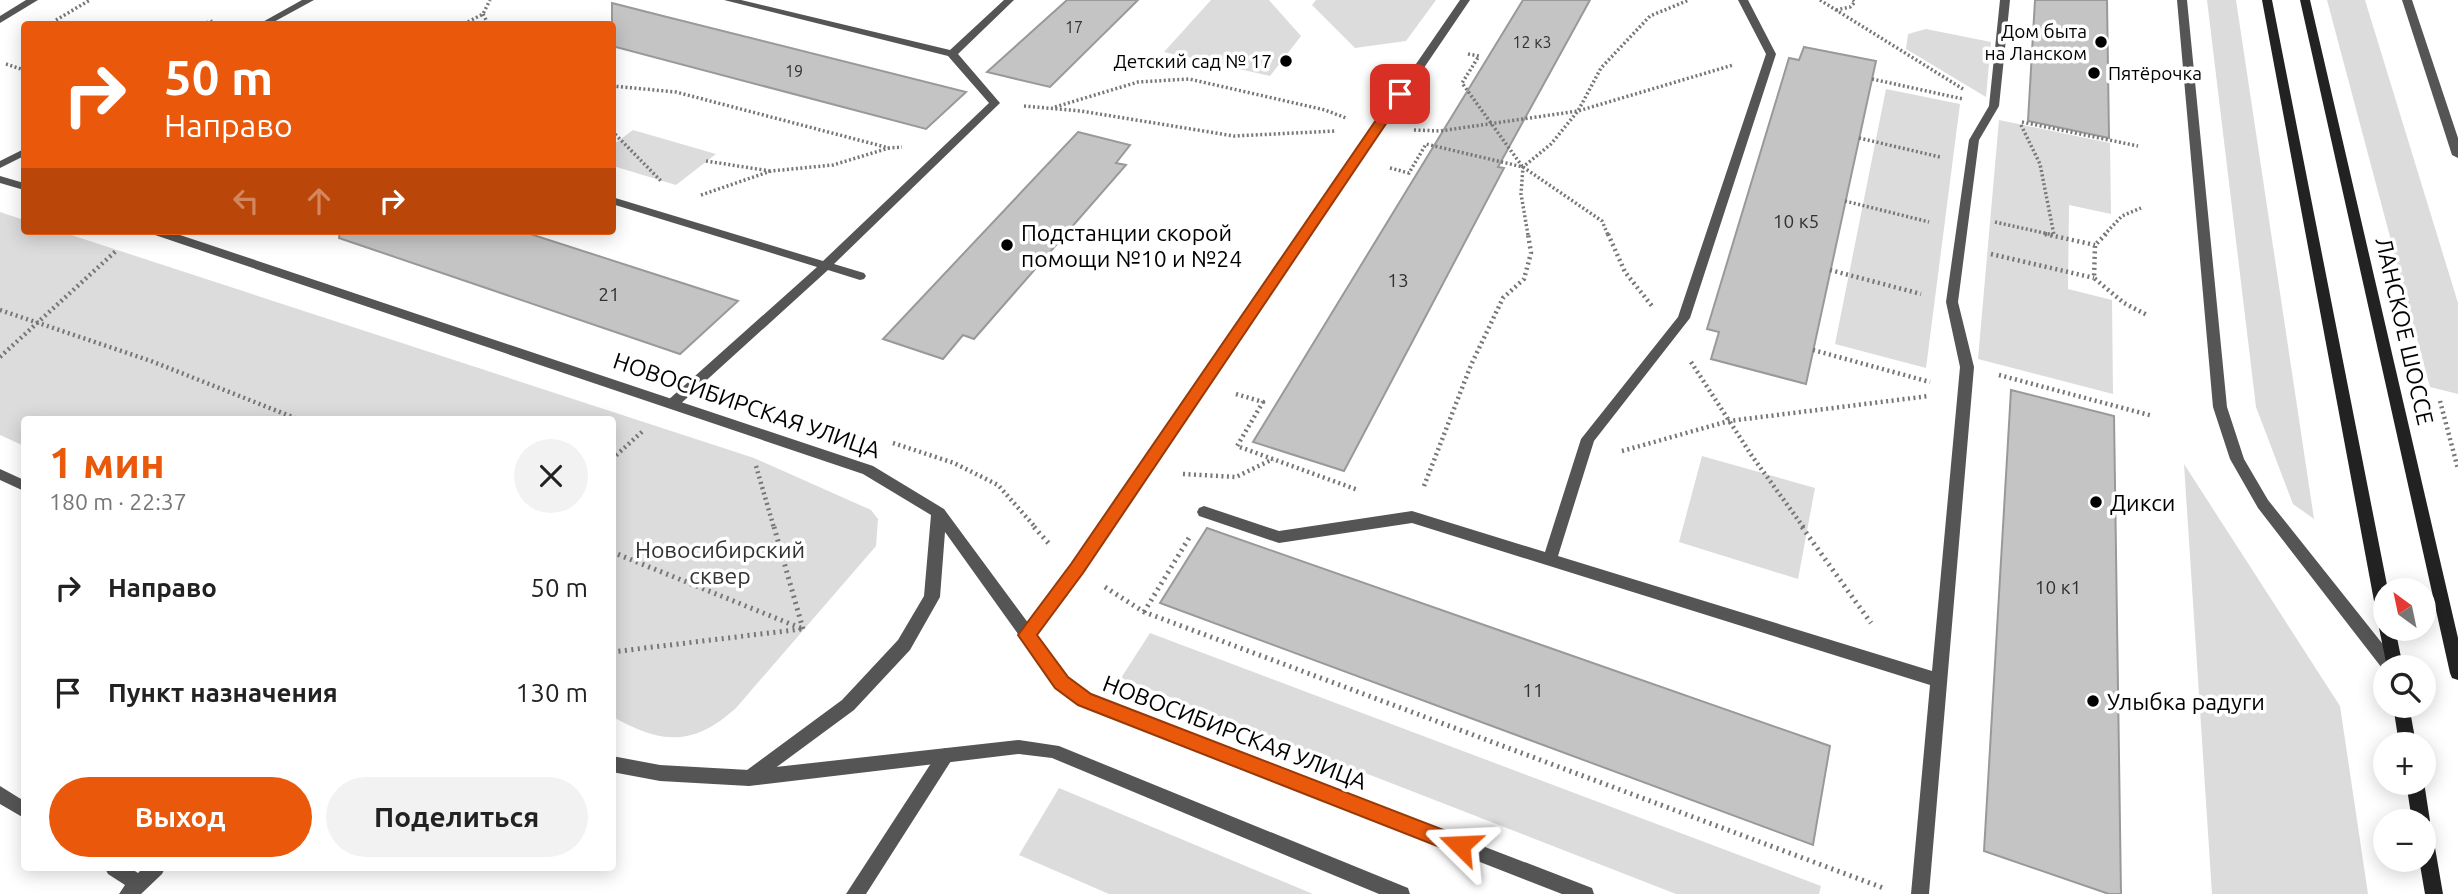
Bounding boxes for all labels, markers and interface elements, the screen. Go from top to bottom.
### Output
house number: 17 [1065,18,1083,36]
place label: Дом быта на Ланском [1985,20,2087,64]
house number: 12 к3 [1513,33,1551,51]
marker: Дом быта на Ланском [2093,34,2109,50]
icon: right [49,49,140,140]
text: 50 m [164,49,273,104]
place label: Детский сад № 17 [1114,50,1272,72]
marker: Детский сад № 17 [1278,53,1294,69]
house number: 19 [785,62,803,80]
place label: Пятёрочка [2108,62,2202,84]
pin [1370,64,1430,124]
marker: Пятёрочка [2086,65,2102,81]
icon: arrive [1381,75,1419,113]
text: Направо [164,107,293,143]
icon: left [227,182,265,220]
icon: ahead [300,182,338,220]
icon: right [373,182,411,220]
house number: 10 к5 [1773,210,1819,232]
place label: Подстанции скорой помощи №10 и №24 [1021,220,1242,271]
street label: ЛАНСКОЕ ШОССЕ [2371,235,2439,427]
marker: Подстанции скорой помощи №10 и №24 [999,237,1015,253]
house number: 13 [1387,269,1409,291]
house number: 21 [598,283,620,305]
street label: НОВОСИБИРСКАЯ УЛИЦА [610,347,884,463]
text: 1 мин [49,439,165,486]
button: close [514,439,588,513]
text: 180 m · 22:37 [49,489,187,514]
place label: Дикси [2110,490,2175,515]
marker: Дикси [2088,494,2104,510]
park label: Новосибирский сквер [635,537,805,588]
icon: right [49,569,87,607]
text: Направо [108,573,217,602]
text: 50 m [530,573,588,602]
house number: 10 к1 [2035,576,2081,598]
north arrow [2373,578,2436,640]
map controls [2373,578,2436,872]
button: search [2373,655,2436,718]
street label: НОВОСИБИРСКАЯ УЛИЦА [1100,670,1371,794]
icon: arrive [49,674,87,712]
text: Пункт назначения [108,678,338,707]
text: 130 m [516,678,588,707]
house number: 11 [1522,679,1544,701]
place label: Улыбка радуги [2107,689,2265,714]
marker: Улыбка радуги [2085,693,2101,709]
button: + [2373,732,2436,795]
button: Выход [49,777,312,857]
button: Поделиться [326,777,588,857]
position arrow [1423,808,1497,882]
button: − [2373,809,2436,872]

